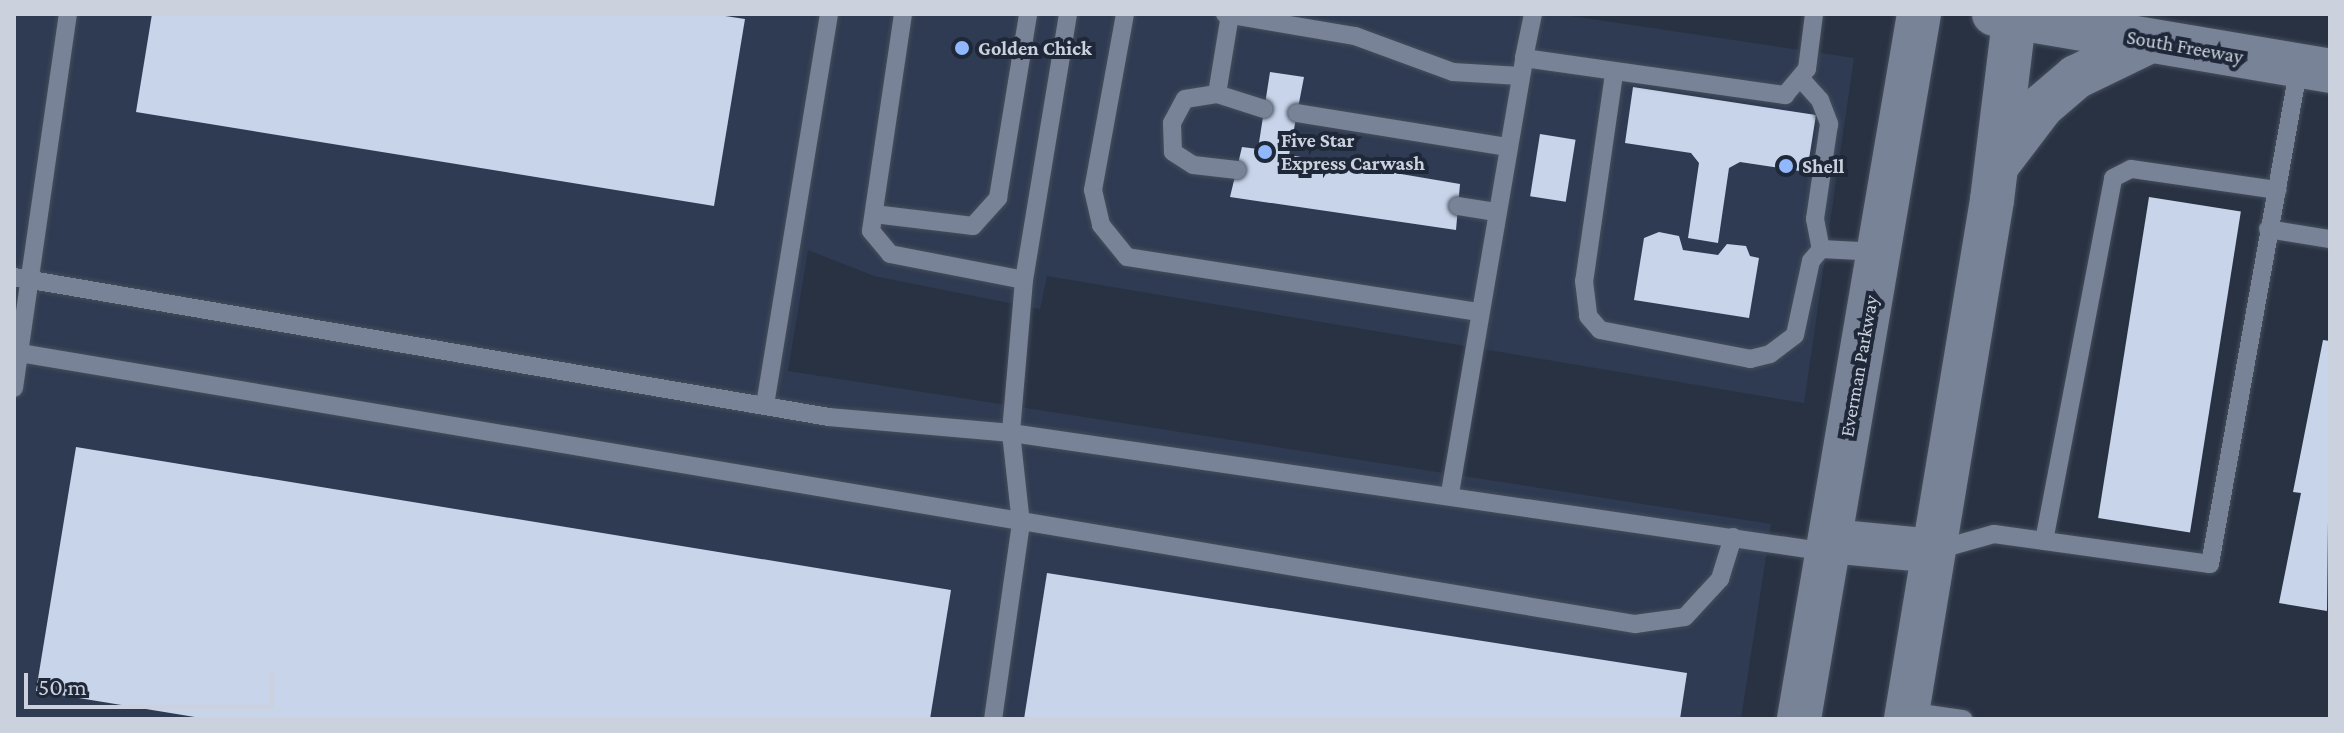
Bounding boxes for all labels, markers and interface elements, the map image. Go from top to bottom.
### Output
street label: South Freeway [2125,25,2245,69]
place label: Golden Chick [978,36,1092,60]
marker: Golden Chick [953,39,971,57]
place label: Five Star Express Carwash [1281,128,1425,175]
marker: Five Star Express Carwash [1256,143,1274,161]
place label: Shell [1802,154,1844,178]
marker: Shell [1777,157,1795,175]
street label: Everman Parkway [1835,293,1883,439]
scale bar [28,657,278,707]
text: 50 m [38,673,87,700]

